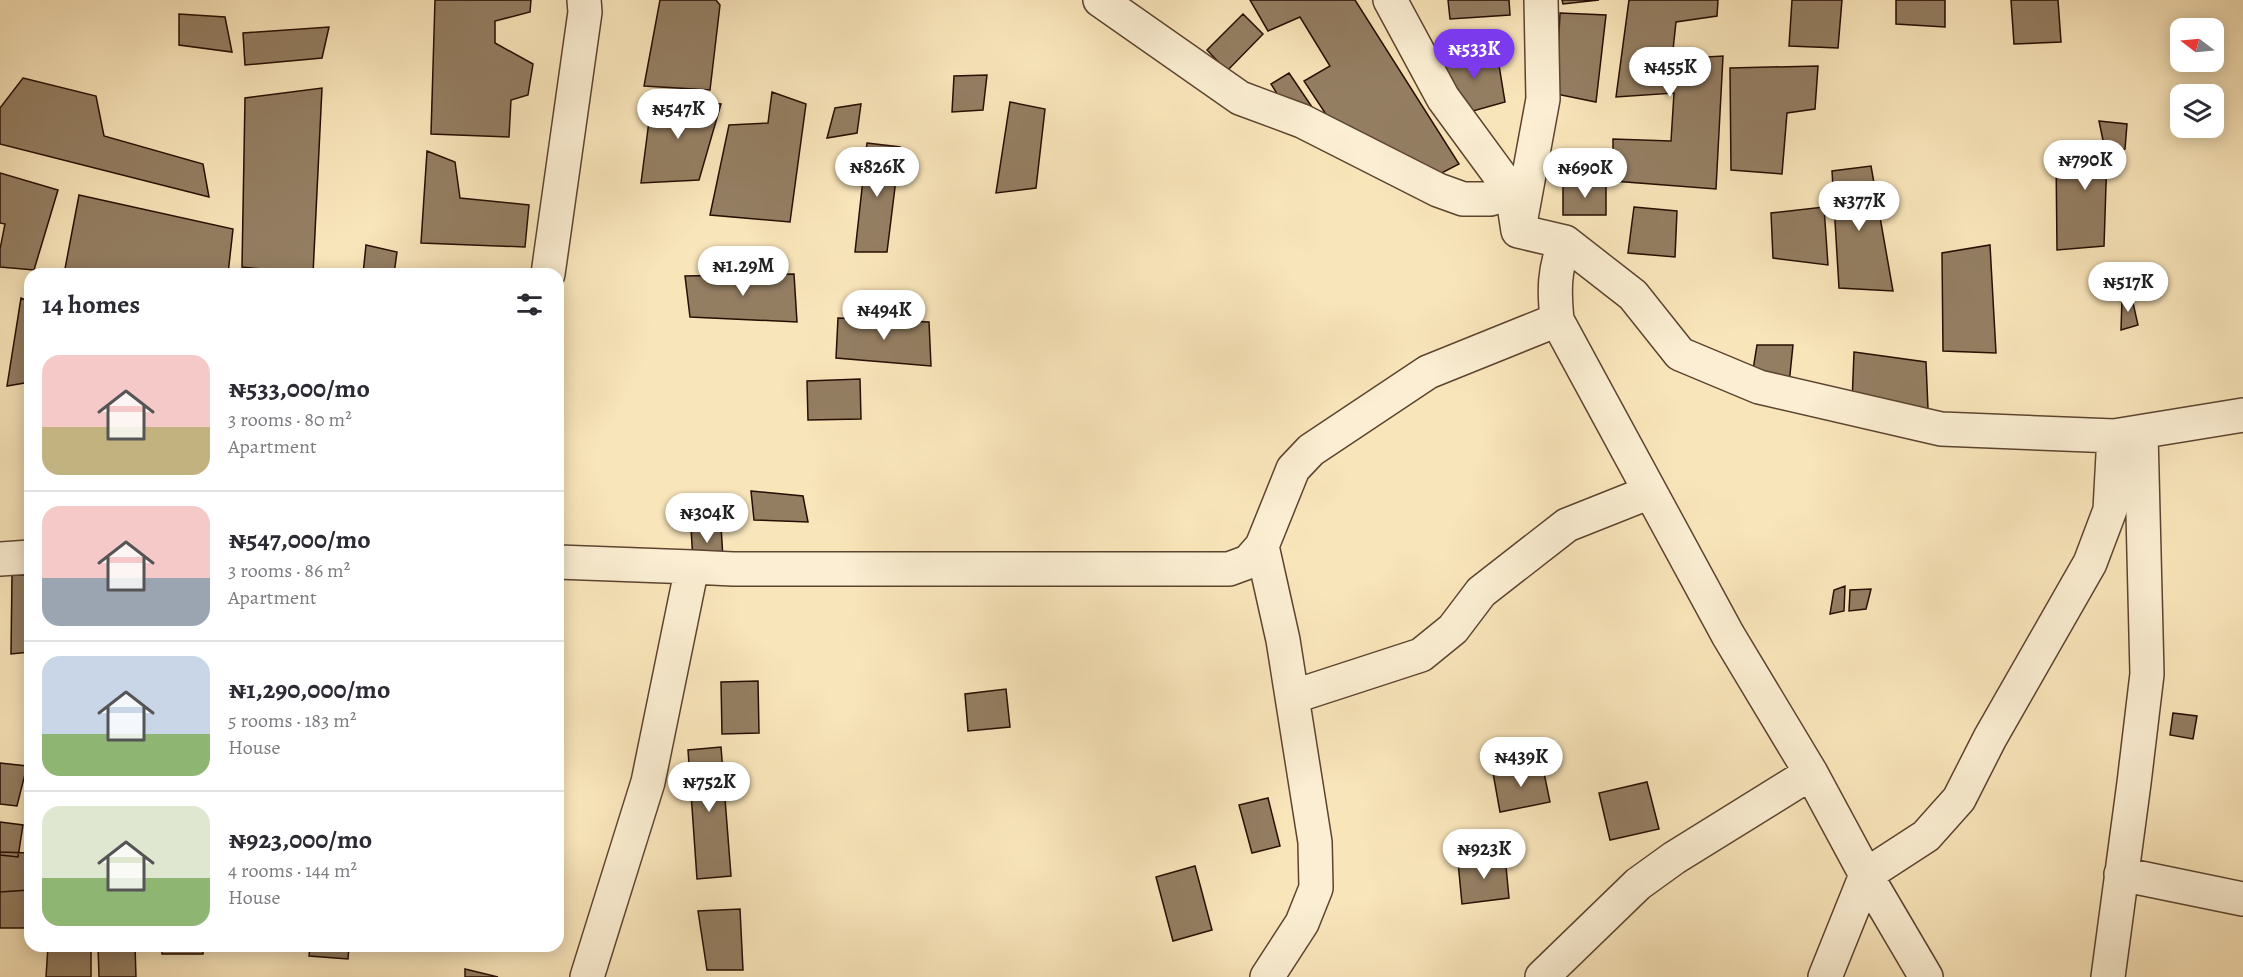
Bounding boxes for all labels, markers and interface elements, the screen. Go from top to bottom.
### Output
north arrow [2170,18,2224,72]
map controls [2170,18,2224,138]
pin: ₦533K [1432,29,1516,80]
text: ₦533K [1448,35,1501,62]
pin: ₦455K [1628,47,1712,98]
text: ₦455K [1643,53,1697,80]
button: layers [2170,84,2224,138]
pin: ₦547K [636,89,720,140]
text: ₦547K [651,95,705,122]
pin: ₦790K [2043,140,2127,191]
text: ₦790K [2057,146,2113,173]
pin: ₦826K [835,147,919,198]
pin: ₦690K [1543,148,1627,199]
text: ₦826K [849,153,905,180]
text: ₦690K [1557,154,1613,181]
pin: ₦377K [1817,181,1901,232]
text: ₦377K [1833,187,1885,214]
pin: ₦1.29M [694,246,792,297]
text: ₦1.29M [712,252,774,279]
pin: ₦517K [2086,262,2170,313]
text: ₦517K [2102,268,2154,295]
text: 14 homes [42,287,140,322]
icon: filters [513,288,546,321]
pin: ₦494K [842,290,926,341]
text: ₦494K [856,296,912,323]
text: ₦533,000/mo [228,371,370,406]
icon: home [90,379,162,451]
text: 3 rooms · 80 m² [228,406,352,433]
text: Apartment [228,433,317,460]
pin: ₦304K [665,493,749,544]
text: ₦304K [679,499,735,526]
text: ₦547,000/mo [228,522,371,557]
icon: home [90,530,162,602]
text: 3 rooms · 86 m² [228,557,350,584]
text: Apartment [228,584,317,611]
text: ₦1,290,000/mo [228,672,390,707]
icon: home [90,680,162,752]
text: 5 rooms · 183 m² [228,707,357,734]
text: House [228,734,280,761]
pin: ₦439K [1479,737,1563,788]
text: ₦439K [1494,743,1548,770]
pin: ₦752K [667,762,751,813]
text: ₦752K [682,768,736,795]
text: ₦923,000/mo [228,822,372,857]
pin: ₦923K [1442,829,1526,880]
icon: home [90,830,162,902]
text: ₦923K [1457,835,1511,862]
text: 4 rooms · 144 m² [228,857,357,884]
text: House [228,884,280,911]

